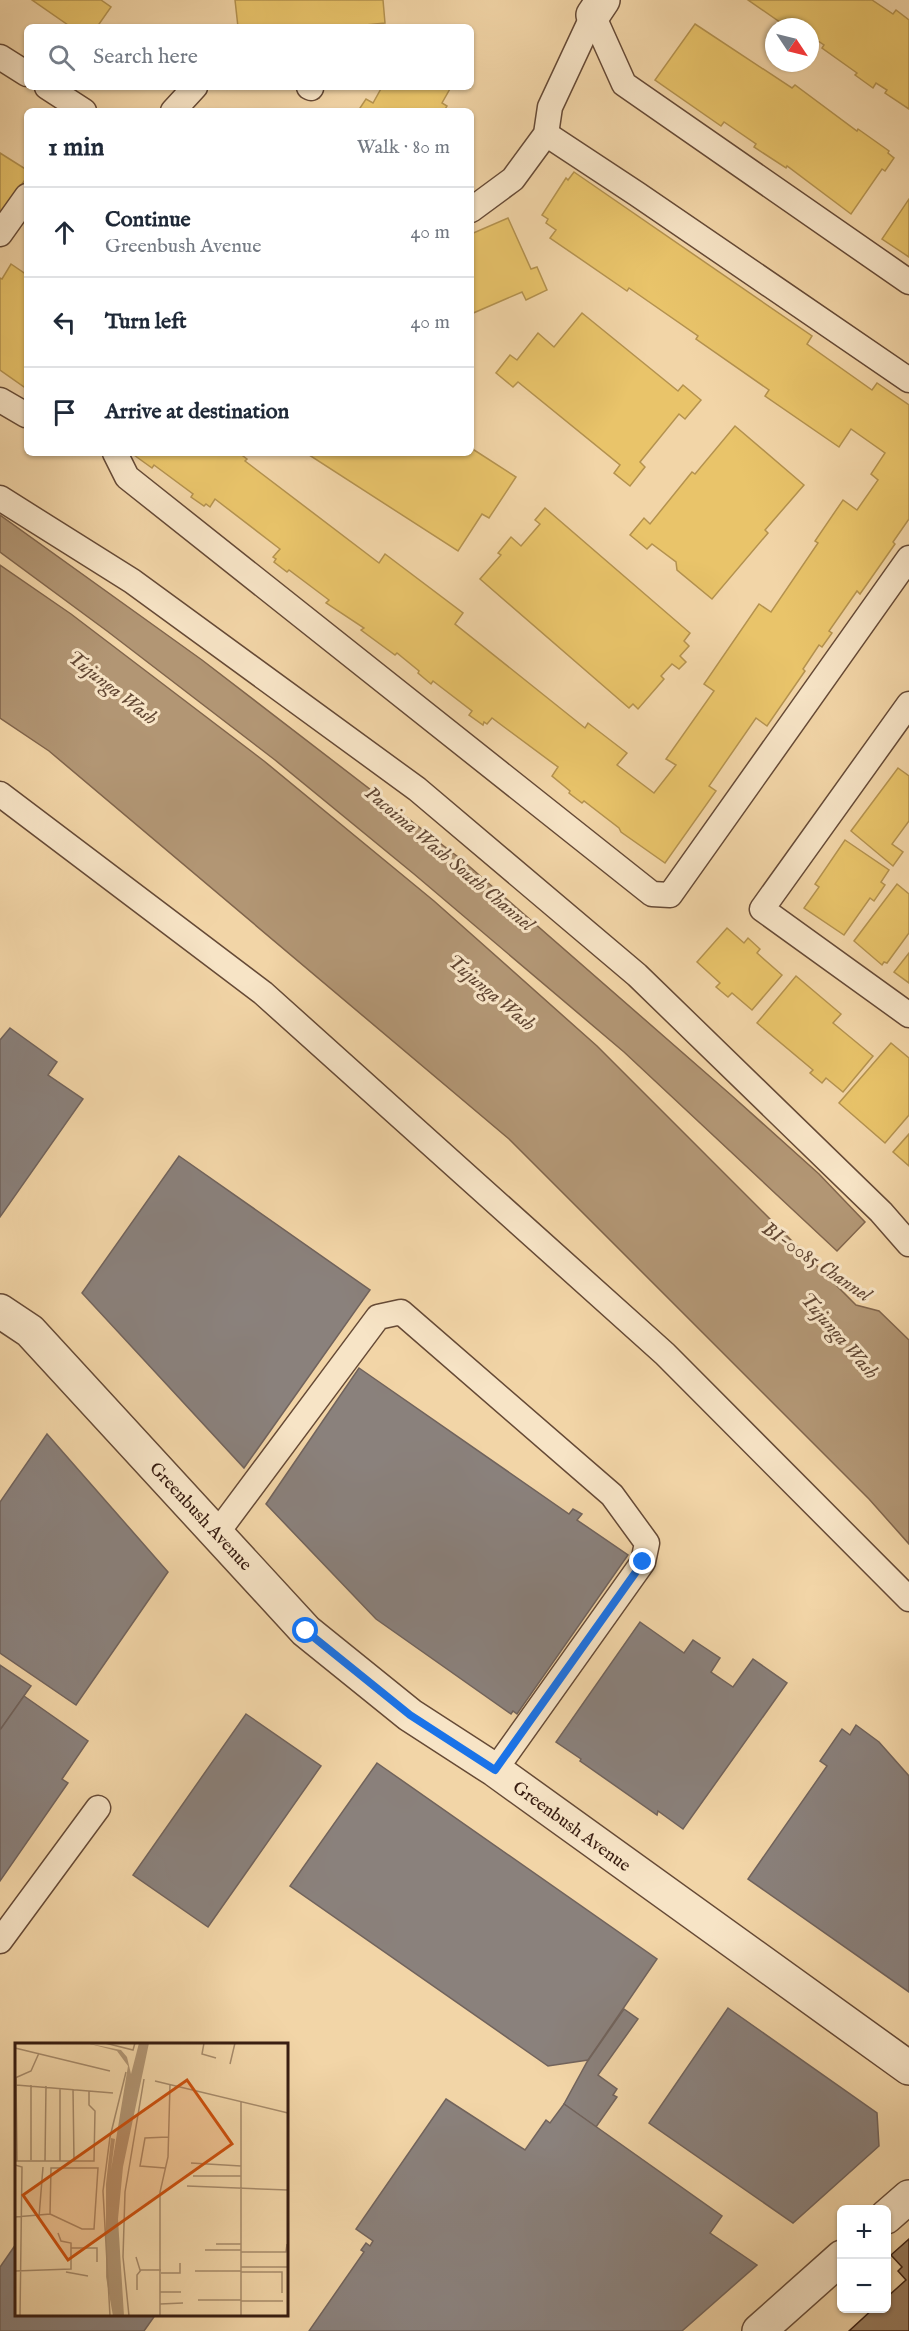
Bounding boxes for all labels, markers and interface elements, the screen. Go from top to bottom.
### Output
north arrow [765,18,819,72]
search box [24,24,474,90]
icon: search [45,41,78,74]
text: Search here [93,43,198,71]
text: 1 min [48,131,104,164]
text: Walk · 80 m [357,135,450,160]
text: Continue [105,206,191,234]
icon: ahead [48,216,81,249]
text: 40 m [411,220,450,245]
text: Greenbush Avenue [105,234,261,259]
icon: left [48,306,81,339]
text: Turn left [105,308,187,336]
text: 40 m [411,310,450,335]
icon: arrive [48,396,81,429]
text: Arrive at destination [105,398,289,426]
water label: Tujunga Wash [62,645,162,732]
water label: Pacoima Wash South Channel [359,781,540,939]
water label: Tujunga Wash [441,949,541,1038]
water label: BI-0085 Channel [757,1217,877,1309]
water label: Tujunga Wash [794,1287,884,1386]
street label: Greenbush Avenue [144,1458,256,1576]
route end [629,1548,655,1574]
route start [292,1617,318,1643]
street label: Greenbush Avenue [507,1777,635,1878]
inset map [15,2043,288,2316]
map controls [837,2205,891,2313]
button: + [837,2205,891,2259]
button: − [837,2259,891,2313]

